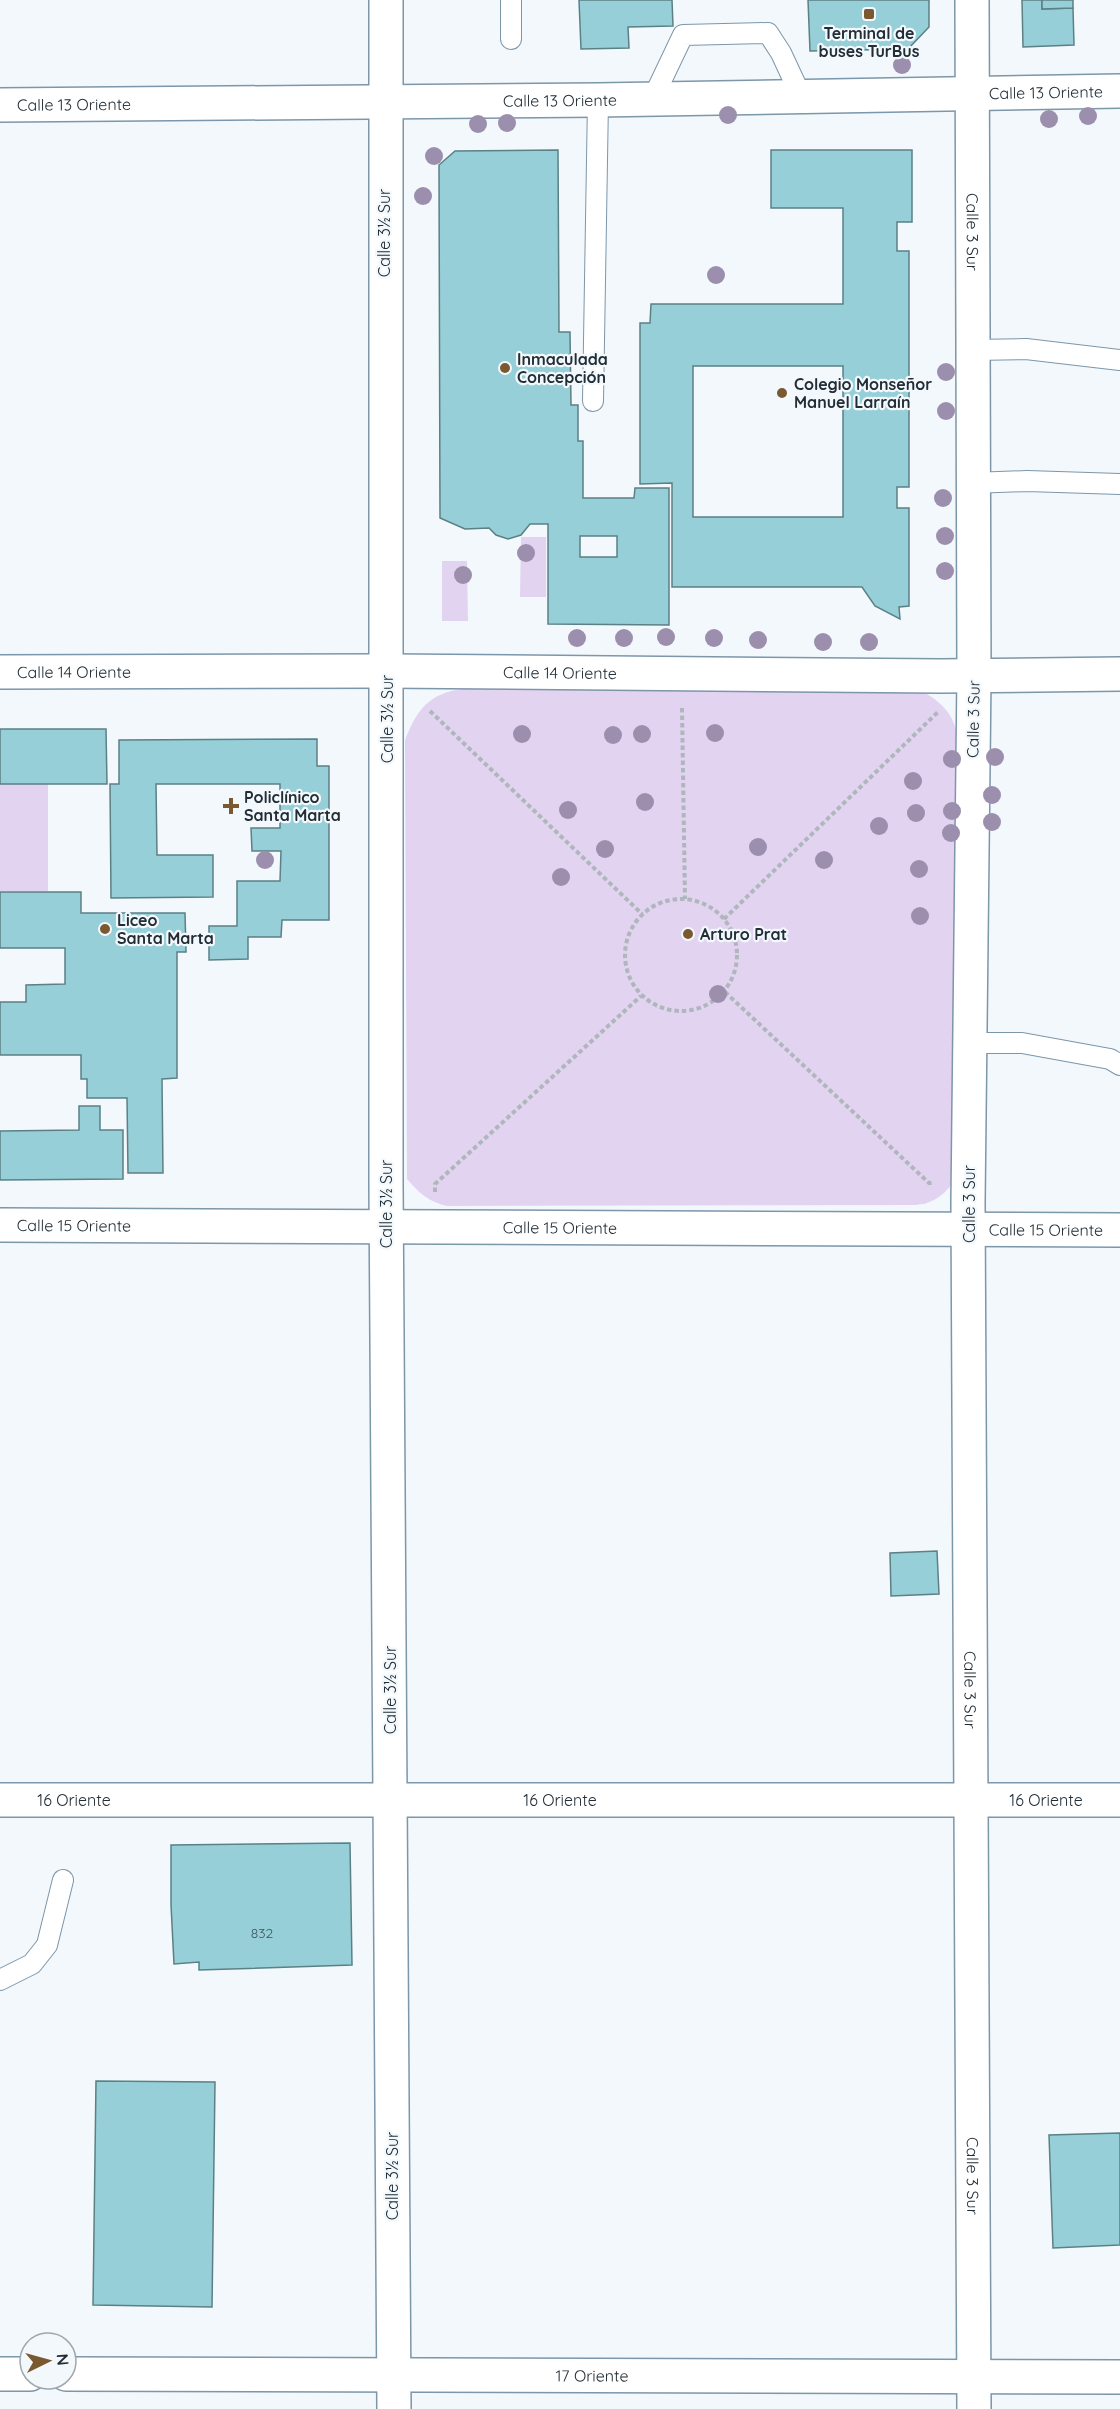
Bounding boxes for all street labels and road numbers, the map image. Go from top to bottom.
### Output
street label: Calle 13 Oriente [989,81,1103,103]
street label: Calle 13 Oriente [503,90,617,111]
street label: Calle 13 Oriente [17,94,131,115]
street label: Calle 3½ Sur [374,189,394,277]
street label: Calle 3 Sur [963,193,983,271]
street label: Calle 14 Oriente [17,662,131,682]
street label: Calle 14 Oriente [503,662,617,683]
street label: Calle 3½ Sur [377,675,397,763]
street label: Calle 3 Sur [962,680,984,758]
street label: Calle 3½ Sur [376,1160,396,1248]
street label: Calle 3 Sur [959,1165,979,1243]
street label: Calle 15 Oriente [17,1215,131,1236]
street label: Calle 15 Oriente [503,1217,617,1238]
street label: Calle 15 Oriente [989,1219,1103,1240]
street label: Calle 3½ Sur [380,1646,400,1734]
street label: Calle 3 Sur [960,1651,981,1729]
street label: 16 Oriente [37,1790,111,1810]
street label: 16 Oriente [523,1790,597,1810]
street label: 16 Oriente [1009,1790,1083,1810]
street label: Calle 3½ Sur [382,2132,402,2220]
street label: Calle 3 Sur [963,2137,983,2215]
street label: 17 Oriente [555,2365,629,2386]

